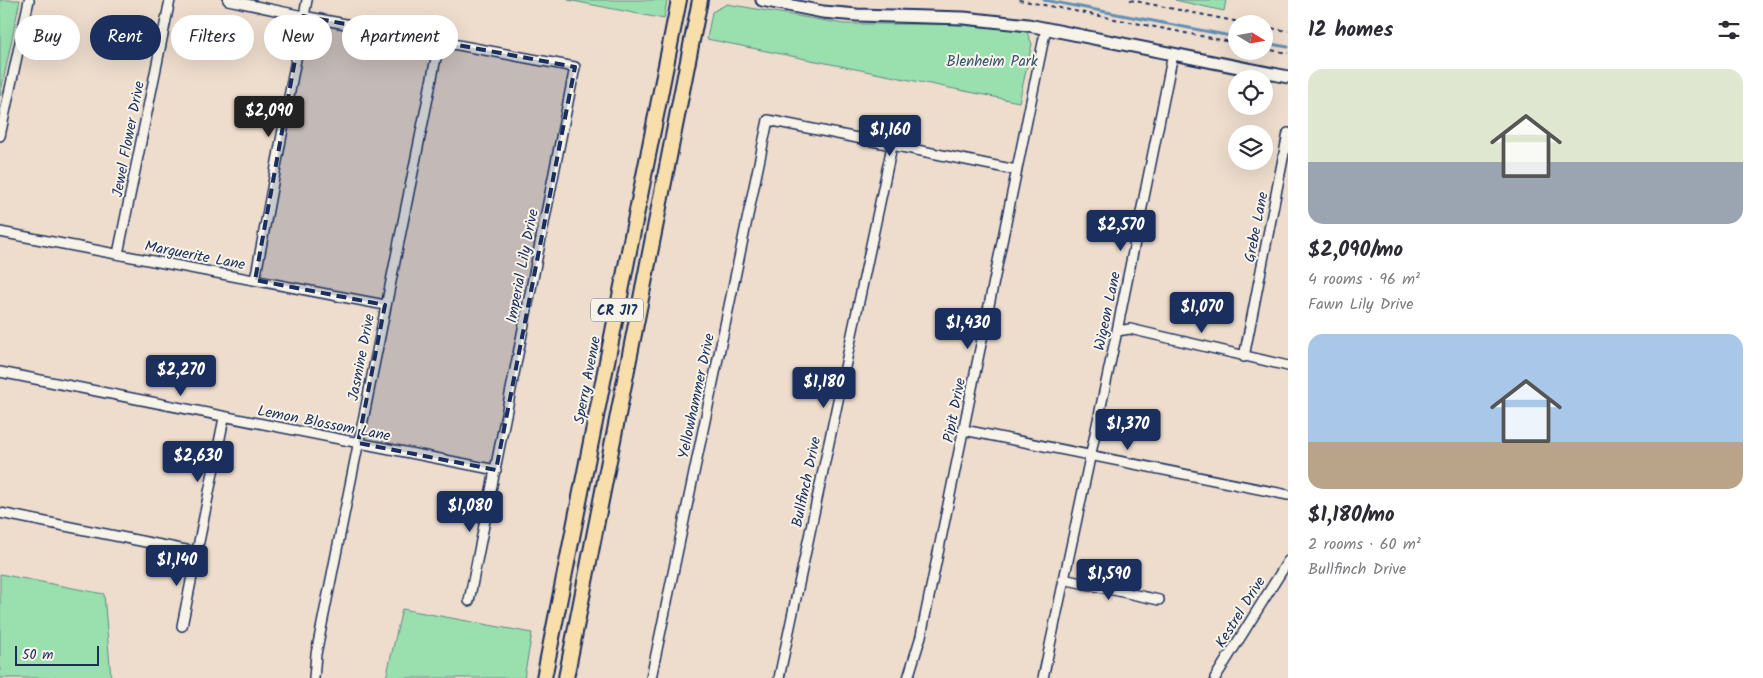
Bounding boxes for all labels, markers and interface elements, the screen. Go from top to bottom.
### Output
text: 12 homes [1308,14,1393,47]
chip: Buy [15,15,80,60]
chip: Rent [90,15,161,60]
chip: Filters [171,15,254,60]
chip: New [264,15,332,60]
chip: Apartment [342,15,458,60]
north arrow [1228,15,1272,60]
map controls [1228,15,1273,170]
icon: filters [1715,16,1743,44]
park label: Blenheim Park [946,50,1039,74]
button: locate [1228,70,1273,115]
street label: Jewel Flower Drive [106,79,152,199]
pin: $2,090 [228,96,310,138]
text: $2,090 [245,99,293,124]
icon: home [1481,101,1571,191]
pin: $1,160 [849,114,931,157]
text: $1,160 [870,118,910,143]
button: layers [1228,125,1273,170]
street label: Grebe Lane [1238,190,1276,265]
street label: Imperial Lily Drive [500,207,546,325]
pin: $2,570 [1080,210,1162,252]
text: $2,570 [1098,213,1144,238]
street label: Marguerite Lane [142,234,247,278]
text: $2,090/mo [1308,234,1403,267]
text: 4 rooms · 96 m² [1308,267,1420,292]
street label: Wigeon Lane [1088,269,1128,353]
pin: $1,070 [1161,292,1243,334]
text: Fawn Lily Drive [1308,292,1413,317]
text: $1,070 [1181,295,1223,320]
road number: CR J17 [591,298,643,322]
pin: $1,430 [927,308,1009,350]
street label: Jasmine Drive [342,311,382,403]
text: $1,430 [946,311,990,336]
street label: Yellowhammer Drive [672,331,722,461]
street label: Sperry Avenue [568,334,608,426]
pin: $2,270 [140,354,222,397]
text: $2,270 [157,358,205,383]
pin: $1,180 [783,366,865,409]
icon: home [1481,366,1571,456]
text: $1,180 [804,370,844,395]
street label: Pipit Drive [937,375,973,445]
street label: Lemon Blossom Lane [255,399,393,449]
pin: $1,370 [1087,408,1169,451]
text: $1,370 [1106,412,1150,437]
street label: Bullfinch Drive [786,434,828,530]
pin: $2,630 [157,440,239,483]
text: $2,630 [174,444,222,469]
pin: $1,080 [429,490,511,533]
text: $1,080 [448,494,492,519]
text: $1,180/mo [1308,499,1394,532]
text: 2 rooms · 60 m² [1308,532,1421,557]
pin: $1,140 [136,544,218,587]
text: $1,140 [157,548,197,573]
text: Bullfinch Drive [1308,557,1406,582]
pin: $1,590 [1068,558,1150,601]
text: $1,590 [1088,562,1130,587]
street label: Kestrel Drive [1209,572,1272,653]
scale bar [15,643,99,666]
text: 50 m [22,644,53,666]

